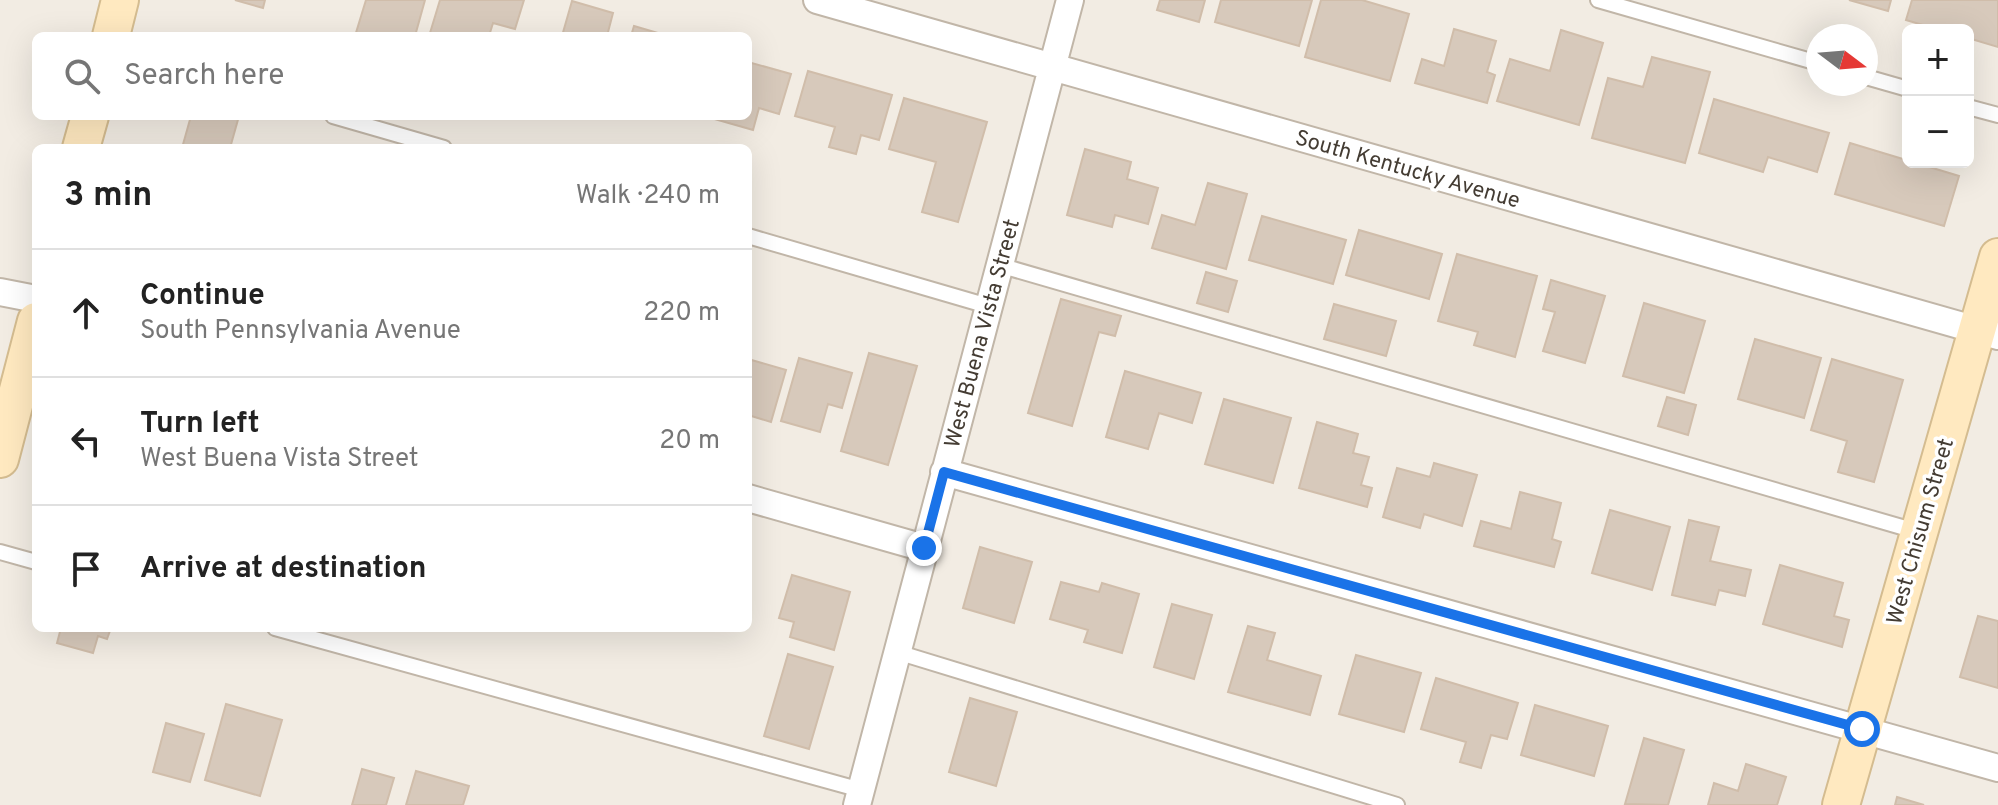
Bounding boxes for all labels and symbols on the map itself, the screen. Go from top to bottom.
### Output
north arrow [1806,24,1878,96]
street label: South Kentucky Avenue [1292,125,1523,215]
street label: West Buena Vista Street [940,216,1027,451]
street label: West Chisum Street [1882,435,1961,628]
route end [906,530,942,566]
route start [1844,711,1880,747]

